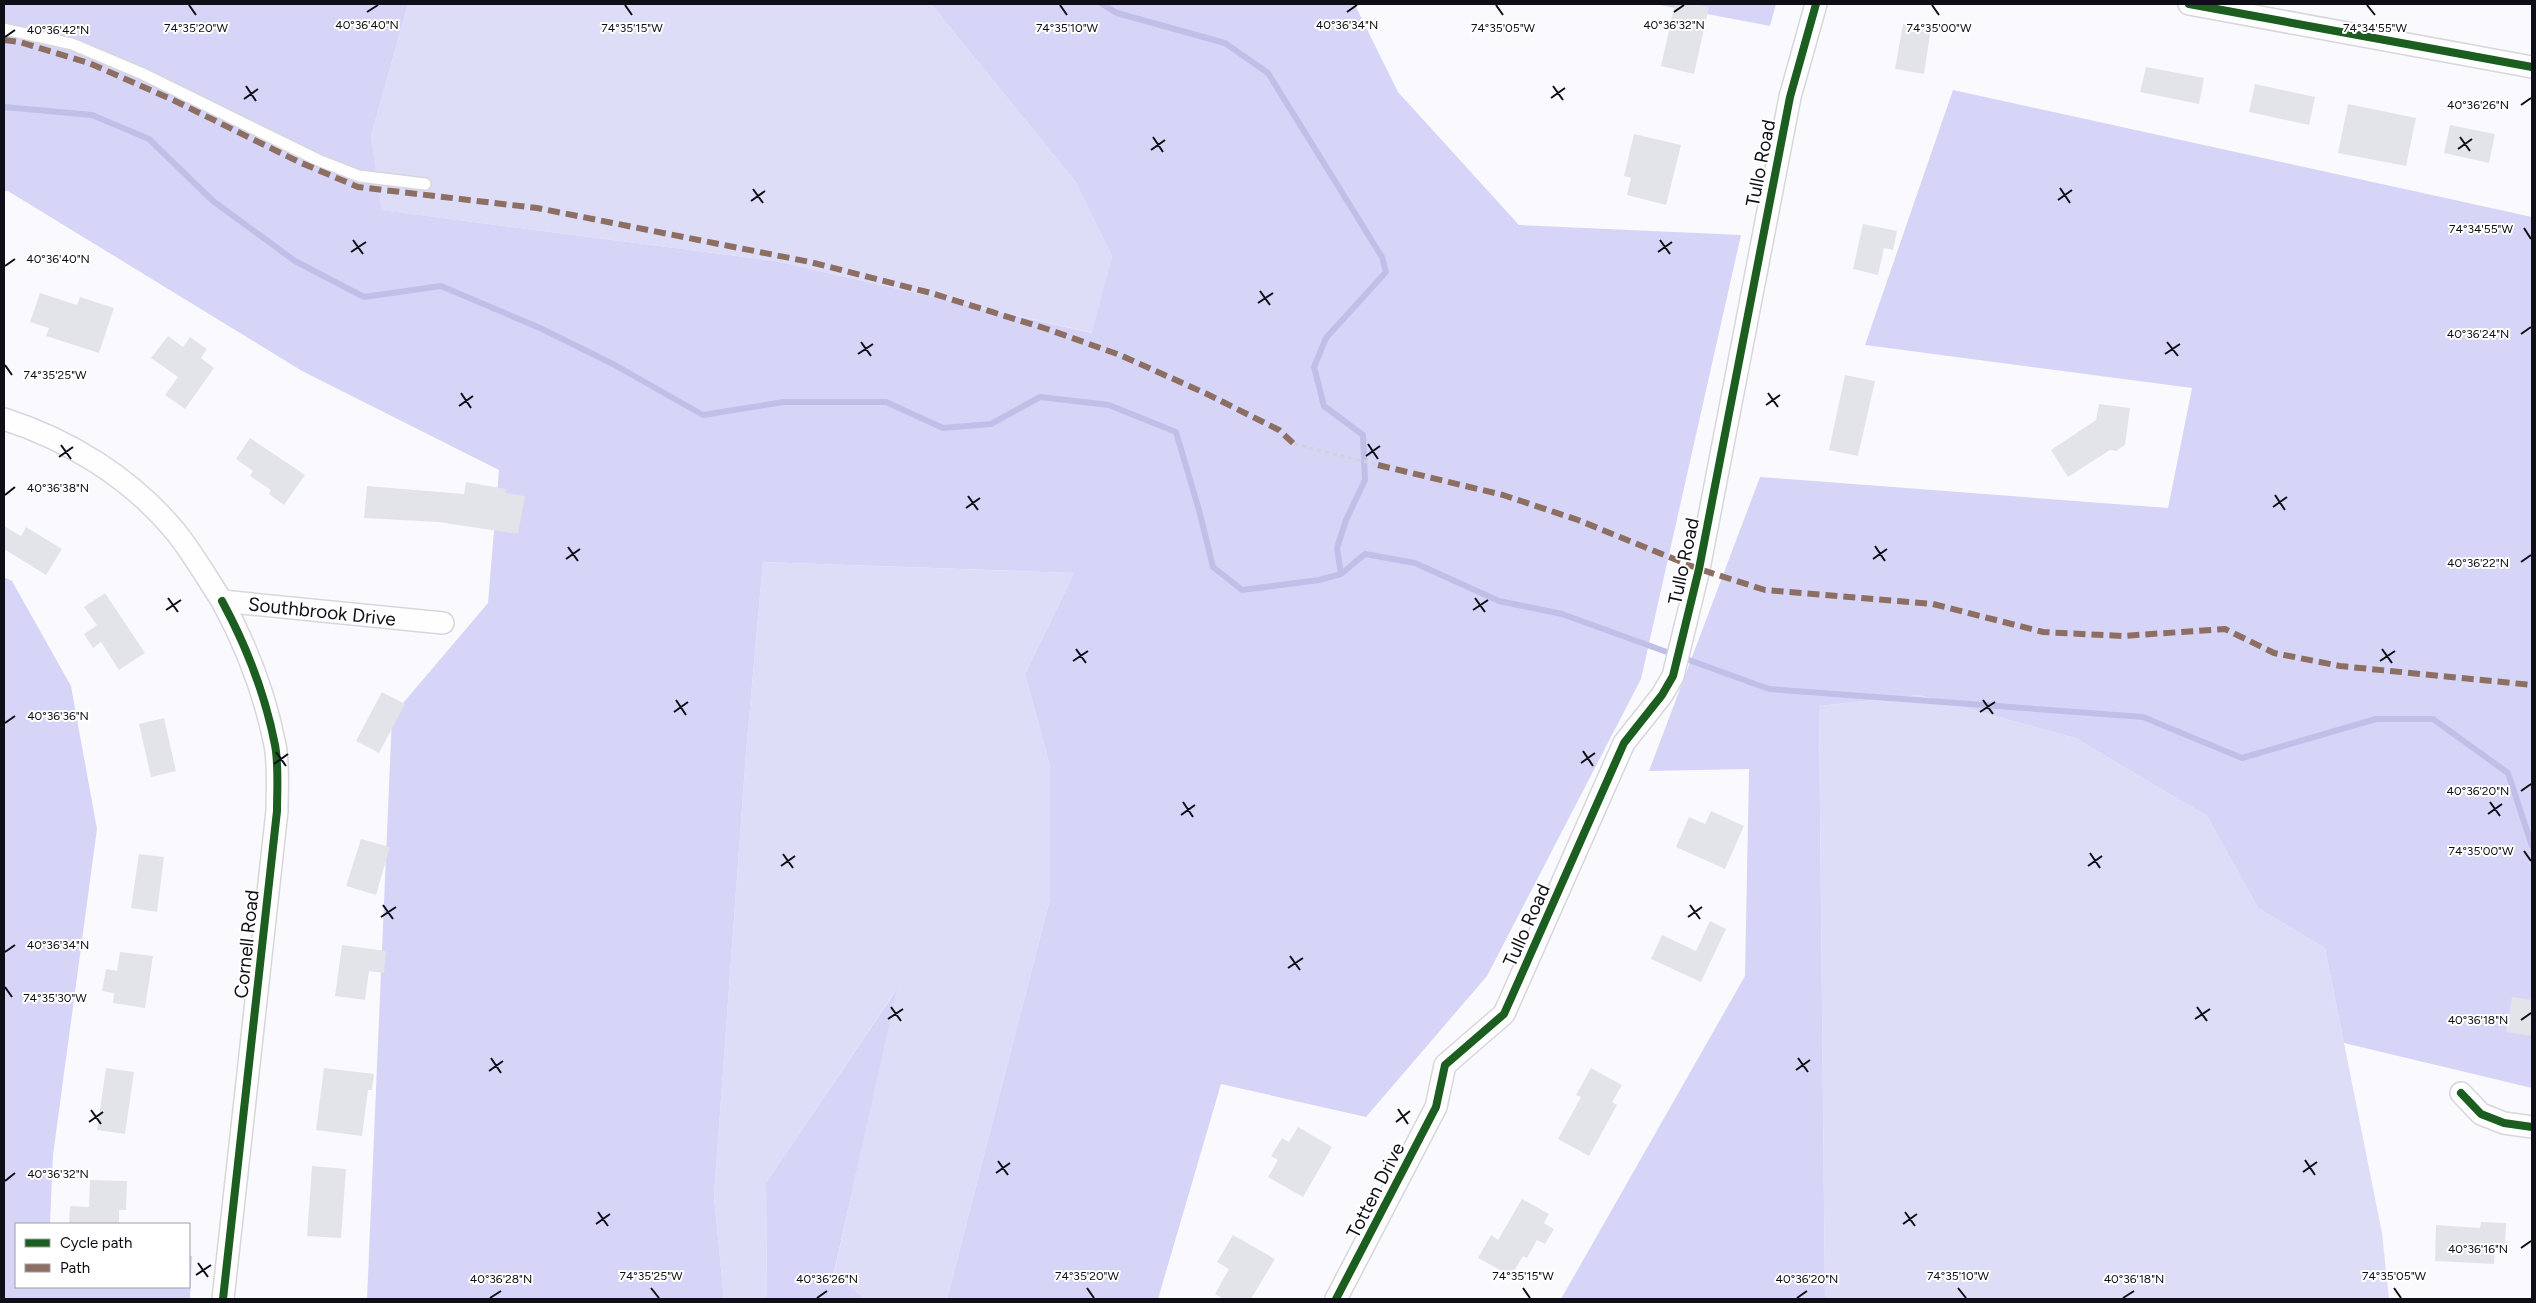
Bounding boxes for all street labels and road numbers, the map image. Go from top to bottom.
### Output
street label: Tullo Road [1741,118,1780,208]
street label: Tullo Road [1663,516,1704,607]
street label: Southbrook Drive [247,592,397,631]
street label: Tullo Road [1498,880,1555,970]
street label: Cornell Road [229,889,264,999]
street label: Totten Drive [1342,1139,1409,1242]

